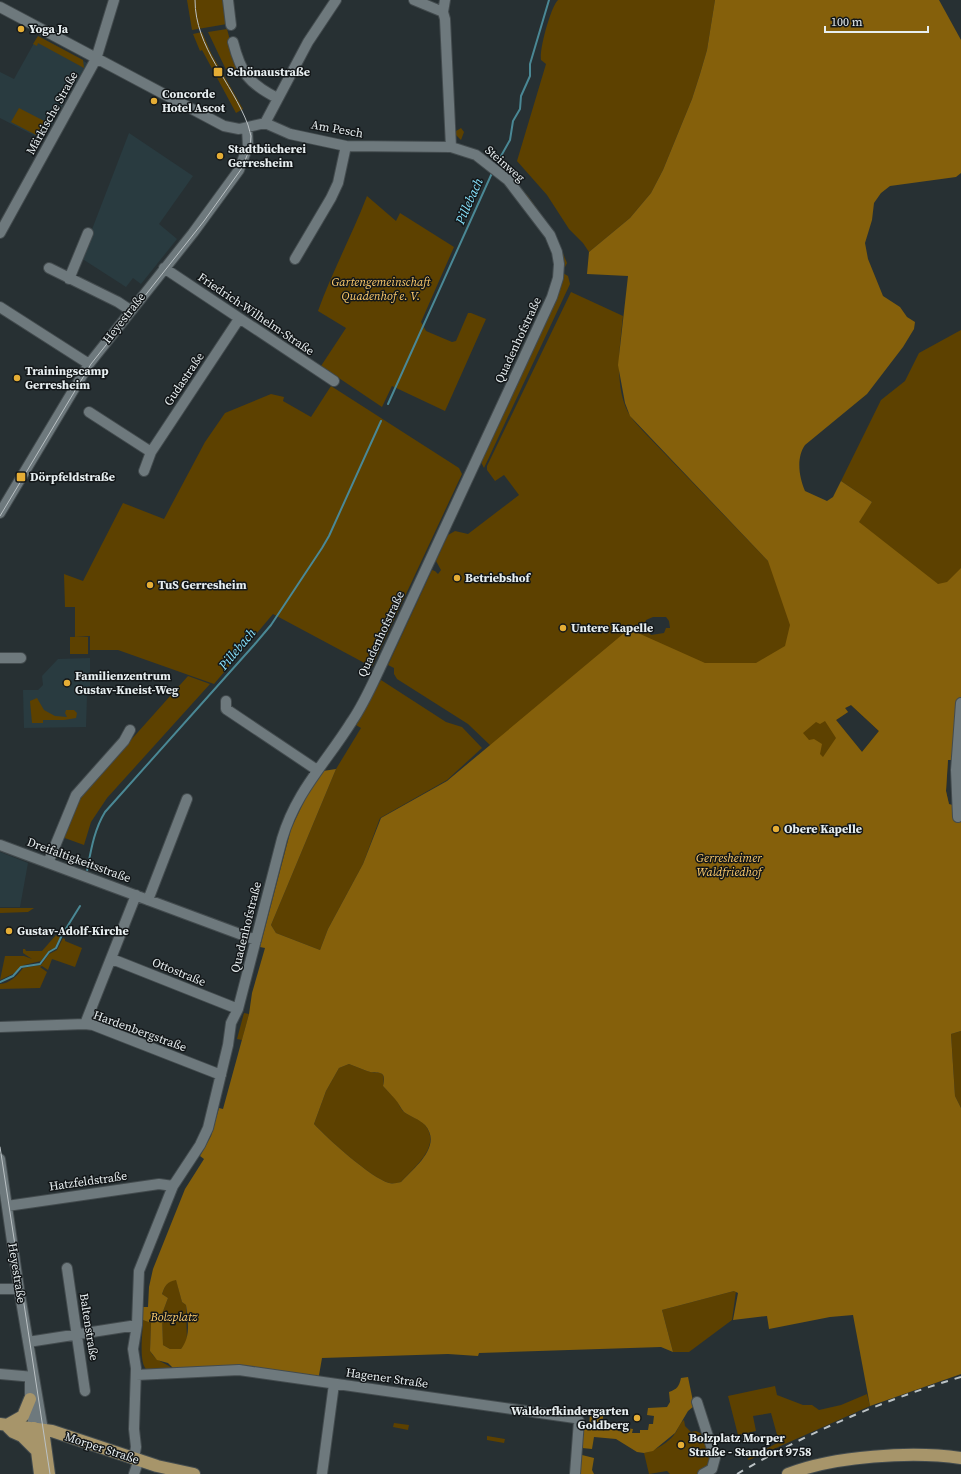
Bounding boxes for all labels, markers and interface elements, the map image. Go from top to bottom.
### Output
scale bar [825,8,928,34]
text: 100 m [831,14,863,30]
place label: Yoga Ja [29,21,69,37]
marker: Yoga Ja [16,24,26,34]
place label: Schönaustraße [227,64,310,80]
marker: Schönaustraße [212,66,224,78]
street label: Märkische Straße [22,68,82,158]
place label: Concorde Hotel Ascot [162,86,226,116]
marker: Concorde Hotel Ascot [149,96,159,106]
street label: Am Pesch [310,117,364,141]
place label: Stadtbücherei Gerresheim [228,141,306,171]
street label: Steinweg [482,142,528,186]
marker: Stadtbücherei Gerresheim [215,151,225,161]
water label: Pillebach [451,175,487,228]
street label: Friedrich-Wilhelm-Straße [195,269,317,359]
park label: Gartengemeinschaft Quadenhof e. V. [331,274,431,304]
street label: Heyestraße [99,289,149,347]
street label: Quadenhofstraße [491,294,545,386]
street label: Gudastraße [160,349,208,409]
place label: Trainingscamp Gerresheim [25,363,109,393]
marker: Trainingscamp Gerresheim [12,373,22,383]
place label: Dörpfeldstraße [30,469,115,485]
marker: Dörpfeldstraße [15,471,27,483]
place label: Betriebshof [465,570,532,586]
marker: Betriebshof [452,573,462,583]
place label: TuS Gerresheim [158,577,247,593]
marker: TuS Gerresheim [145,580,155,590]
street label: Quadenhofstraße [354,588,408,680]
place label: Untere Kapelle [571,620,653,636]
marker: Untere Kapelle [558,623,568,633]
water label: Pillebach [214,625,259,674]
place label: Familienzentrum Gustav-Kneist-Weg [75,668,179,698]
marker: Familienzentrum Gustav-Kneist-Weg [62,678,72,688]
place label: Obere Kapelle [784,821,862,837]
marker: Obere Kapelle [771,824,781,834]
street label: Dreifaltigkeitsstraße [25,834,133,886]
park label: Gerresheimer Waldfriedhof [696,850,764,880]
street label: Quadenhofstraße [227,880,265,974]
place label: Gustav-Adolf-Kirche [17,923,129,939]
marker: Gustav-Adolf-Kirche [4,926,14,936]
street label: Ottostraße [150,954,208,990]
street label: Hardenbergstraße [91,1007,189,1055]
street label: Hatzfeldstraße [48,1168,128,1194]
street label: Heyestraße [4,1242,30,1304]
street label: Baltenstraße [76,1292,102,1362]
park label: Bolzplatz [149,1309,198,1325]
street label: Hagener Straße [345,1364,429,1392]
place label: Waldorfkindergarten Goldberg [511,1403,630,1433]
marker: Waldorfkindergarten Goldberg [632,1413,642,1423]
street label: Morper Straße [63,1428,141,1468]
place label: Bolzplatz Morper Straße - Standort 9758 [689,1430,812,1460]
marker: Bolzplatz Morper Straße - Standort 9758 [676,1440,686,1450]

